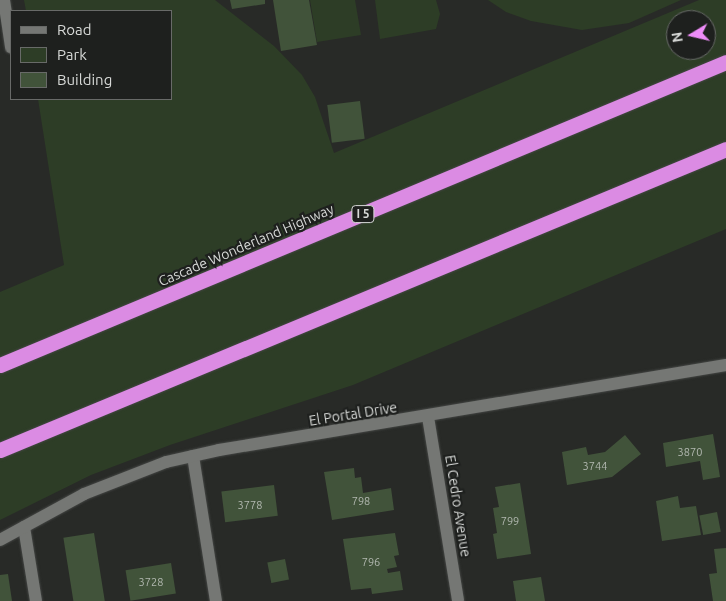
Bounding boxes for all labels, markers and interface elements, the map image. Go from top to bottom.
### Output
legend [10,10,172,100]
north arrow [666,10,716,60]
text: Road [57,21,92,38]
text: N [668,31,686,44]
text: Park [57,46,87,63]
text: Building [57,71,112,88]
street label: Cascade Wonderland Highway [156,200,336,290]
road number: I 5 [350,204,376,223]
street label: El Portal Drive [308,399,398,429]
house number: 3870 [678,445,702,459]
street label: El Cedro Avenue [442,454,474,558]
house number: 3744 [583,459,607,473]
house number: 798 [352,494,370,508]
house number: 3778 [238,498,262,512]
house number: 799 [501,514,519,528]
house number: 796 [362,555,380,569]
house number: 3728 [139,575,163,589]

